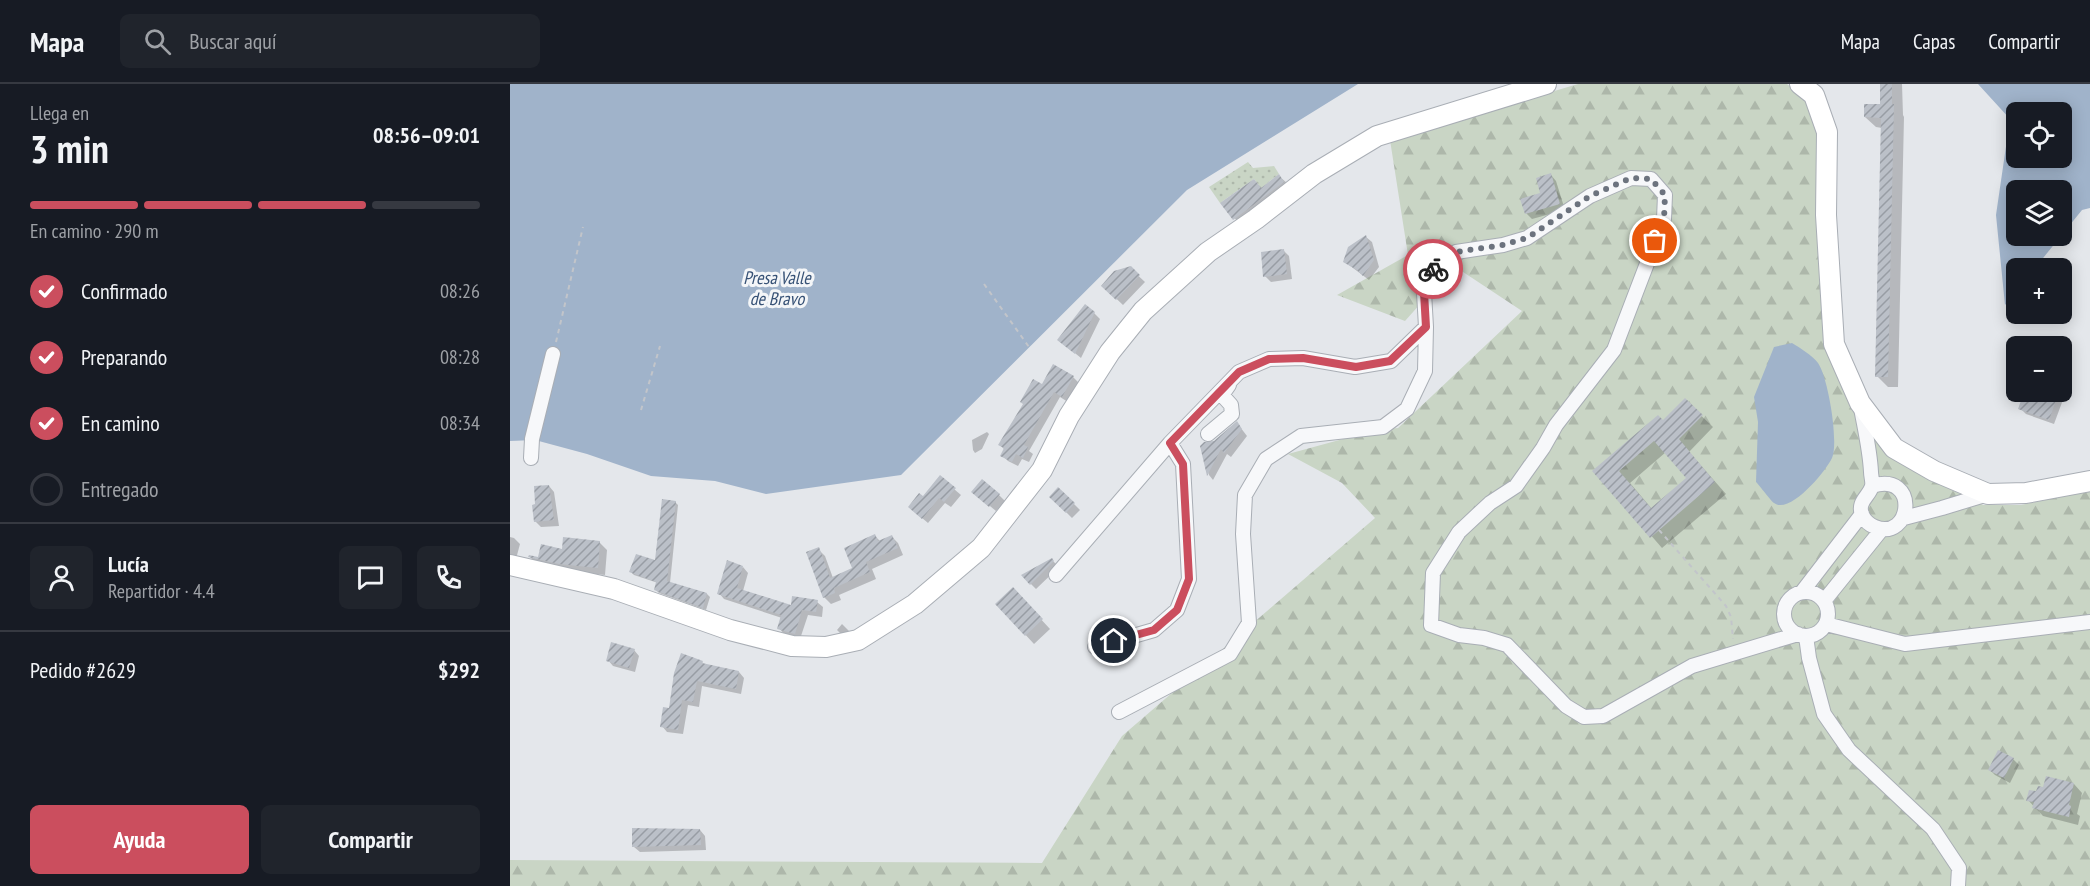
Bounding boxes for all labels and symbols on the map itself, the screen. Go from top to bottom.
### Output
pin [1629,215,1680,266]
courier [1403,239,1463,299]
water label: Presa Valle de Bravo [743,266,812,310]
pin [1088,615,1139,666]

